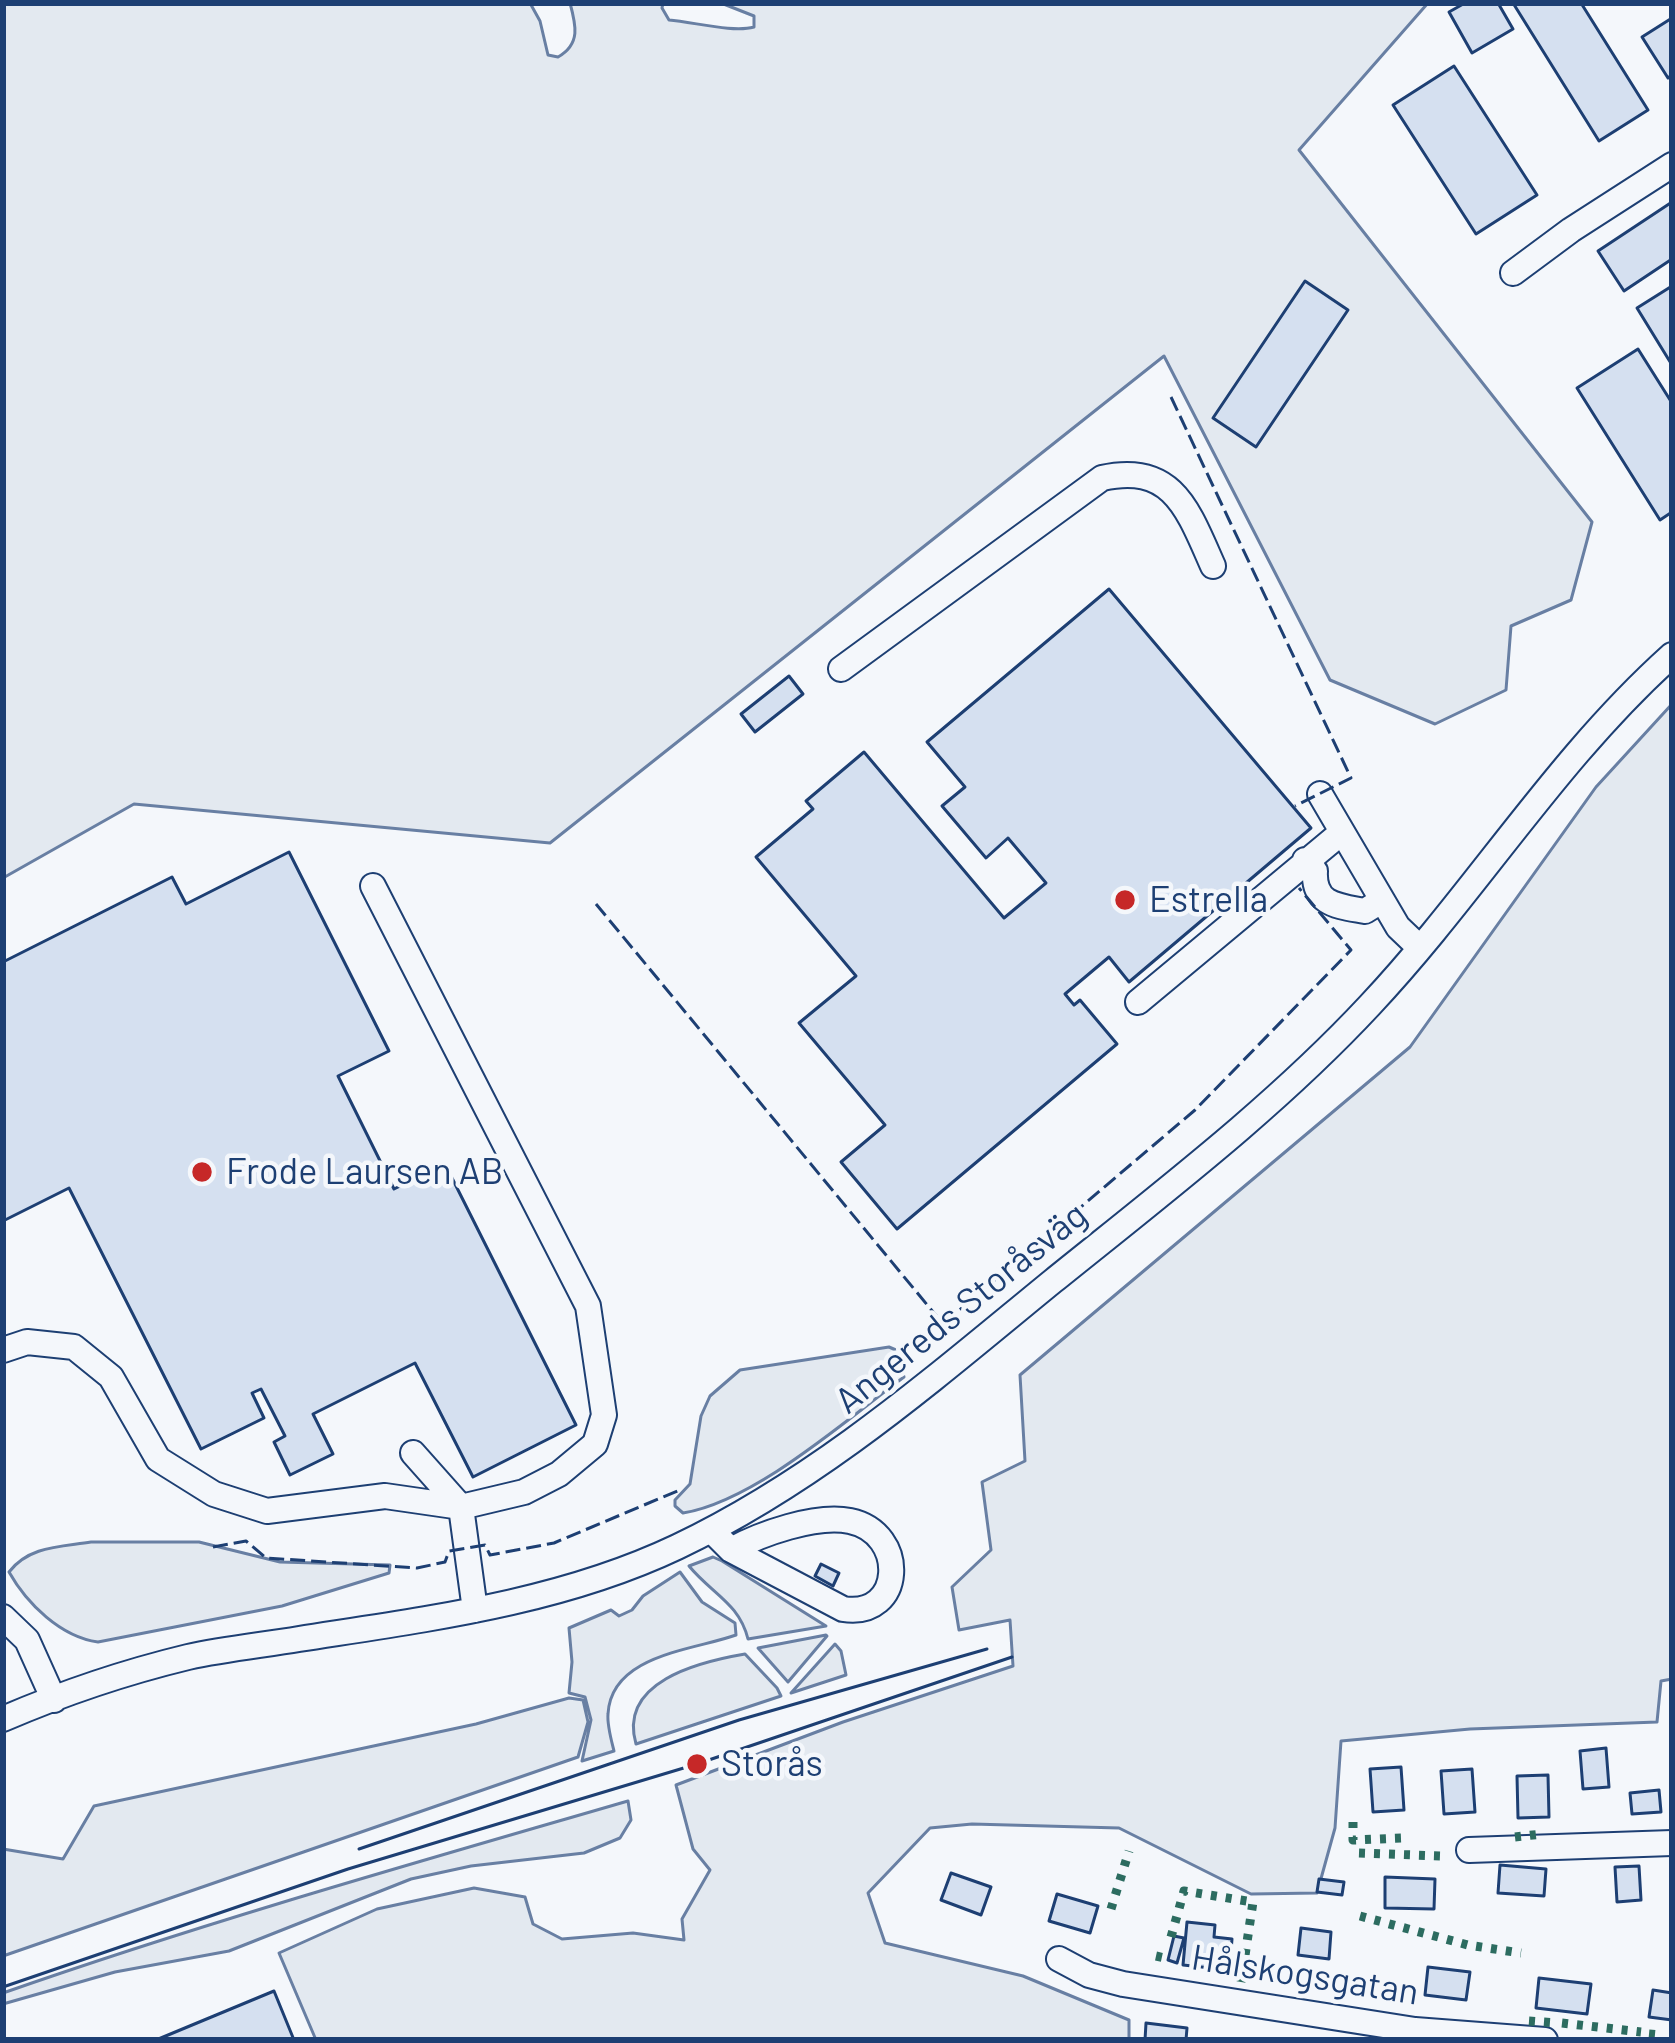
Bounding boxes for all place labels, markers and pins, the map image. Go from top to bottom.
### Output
place label: Estrella [1149,878,1268,922]
marker: Estrella [1112,887,1138,913]
place label: Frode Laursen AB [226,1150,503,1194]
marker: Frode Laursen AB [189,1159,215,1185]
place label: Storås [721,1742,823,1786]
marker: Storås [684,1751,710,1777]

